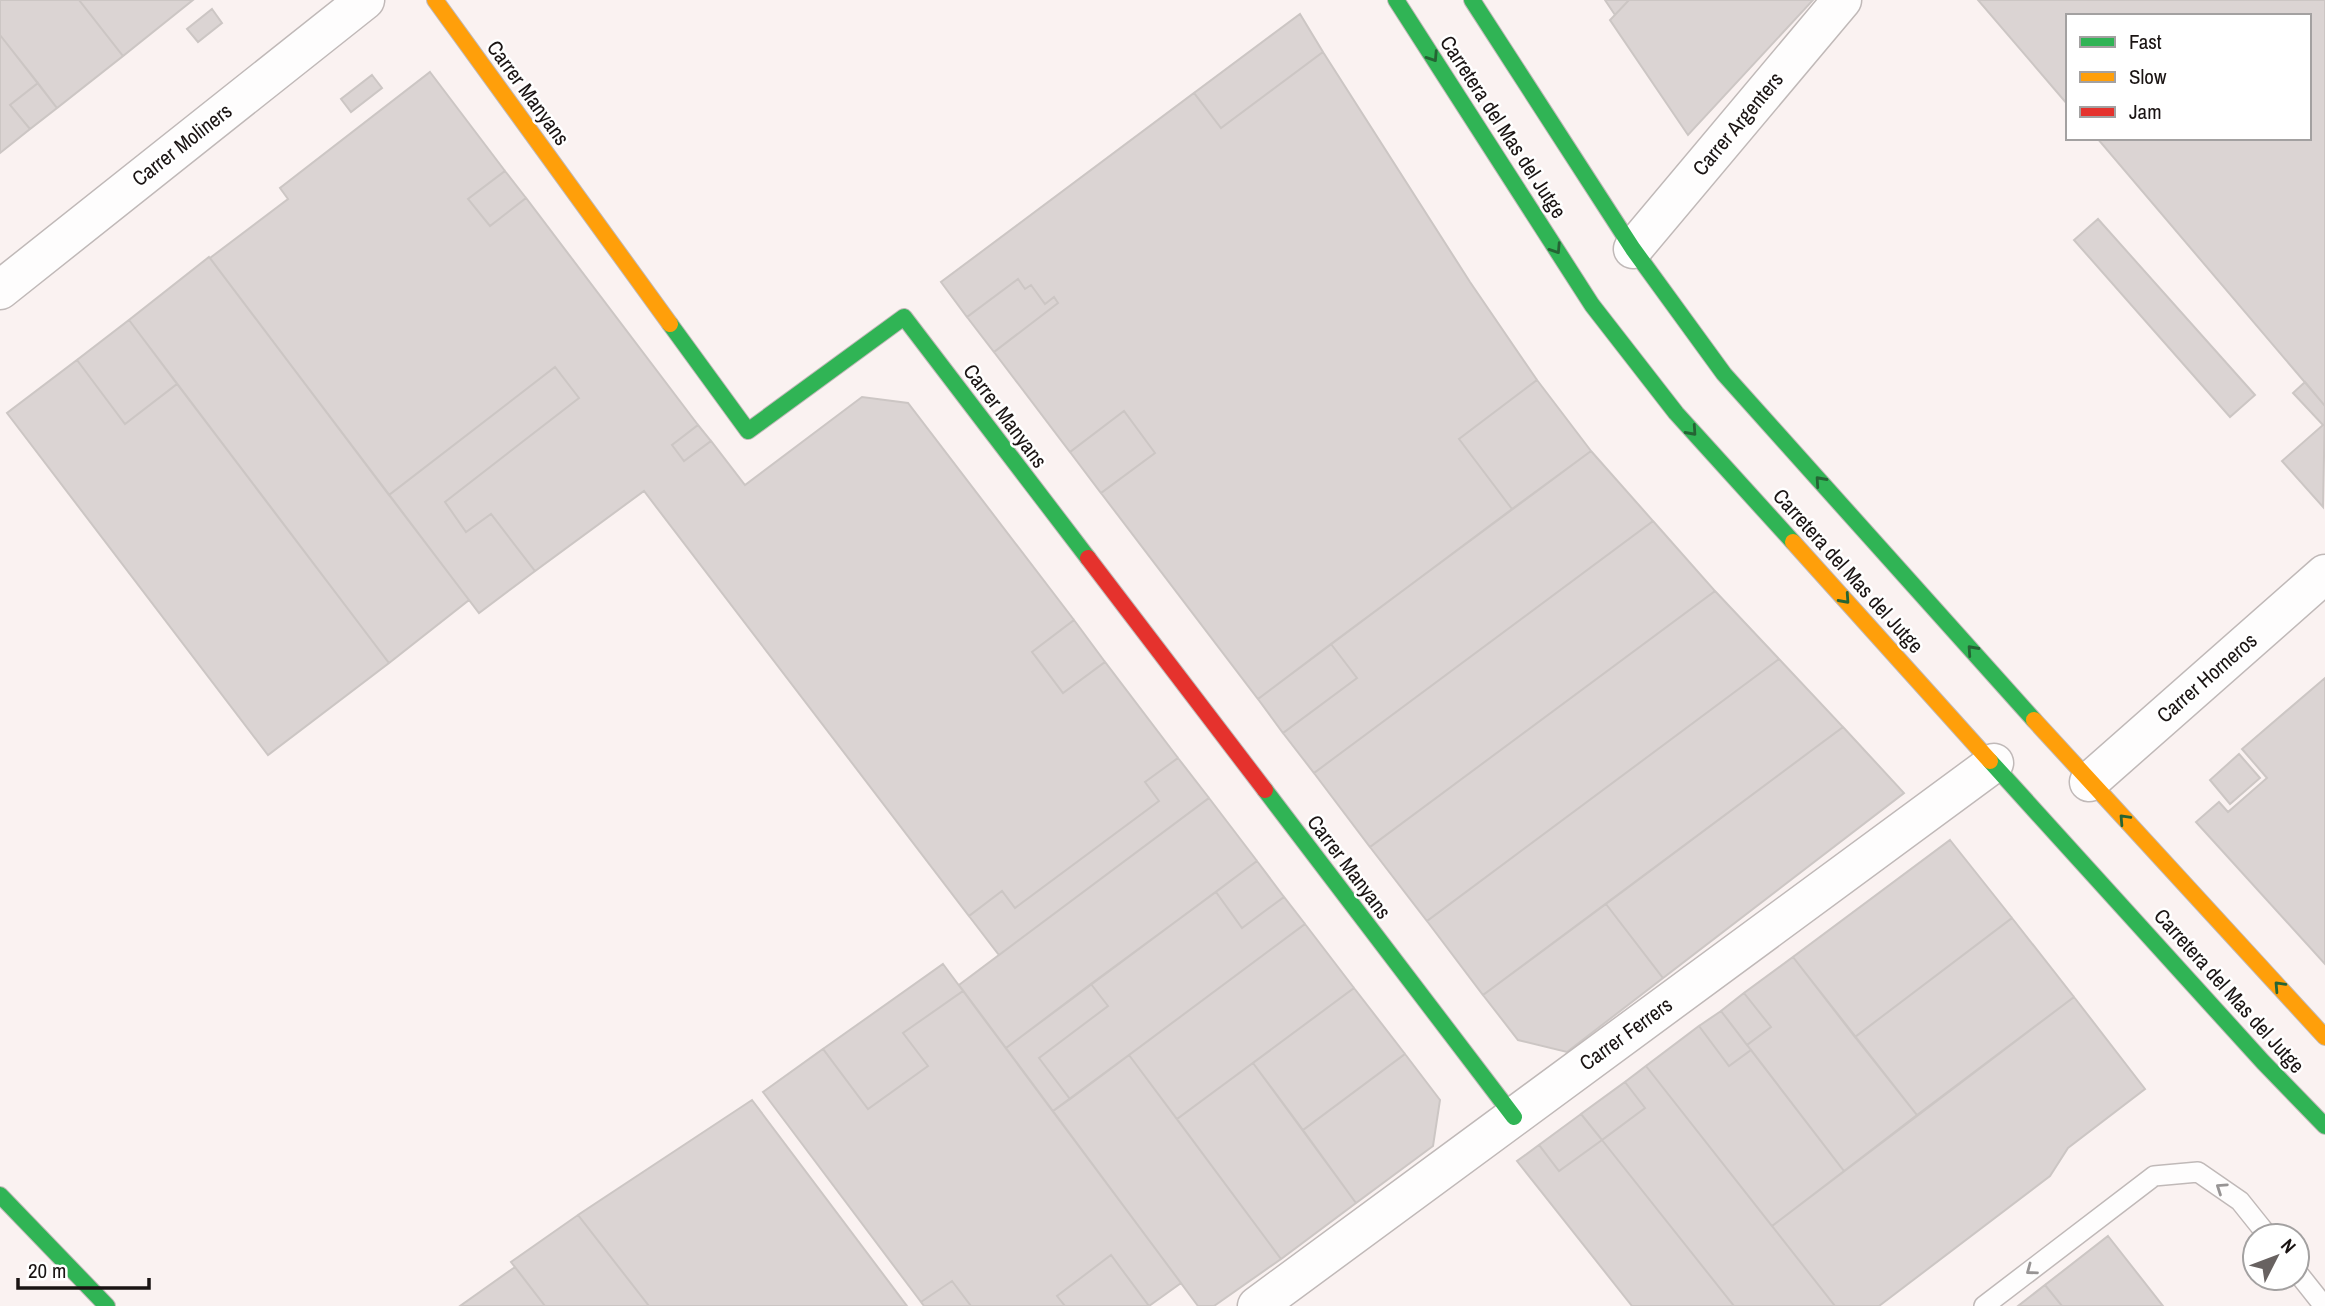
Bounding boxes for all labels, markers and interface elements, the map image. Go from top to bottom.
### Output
legend [2066,14,2311,140]
text: Fast [2129,27,2162,56]
street label: Carretera del Mas del Jutge [1433,30,1573,224]
street label: Carrer Manyans [480,34,576,151]
one-way arrow [1425,50,1438,63]
text: Slow [2129,62,2167,91]
street label: Carrer Argenters [1686,66,1790,182]
street label: Carrer Moliners [126,96,238,193]
text: Jam [2129,97,2162,126]
one-way arrow [1547,241,1560,254]
street label: Carrer Manyans [957,358,1054,474]
one-way arrow [1684,423,1696,436]
one-way arrow [1816,476,1828,489]
street label: Carretera del Mas del Jutge [1767,482,1930,659]
one-way arrow [1837,591,1849,604]
street label: Carrer Horneros [2150,626,2263,729]
one-way arrow [1968,645,1980,658]
street label: Carrer Manyans [1301,809,1398,925]
one-way arrow [2120,814,2133,827]
street label: Carretera del Mas del Jutge [2148,902,2311,1079]
one-way arrow [2274,981,2287,994]
street label: Carrer Ferrers [1573,990,1678,1077]
one-way arrow [2216,1184,2229,1196]
north arrow [2241,1222,2311,1292]
text: N [2275,1233,2302,1259]
scale bar [18,1246,149,1290]
text: 20 m [28,1256,66,1285]
one-way arrow [2026,1262,2038,1275]

